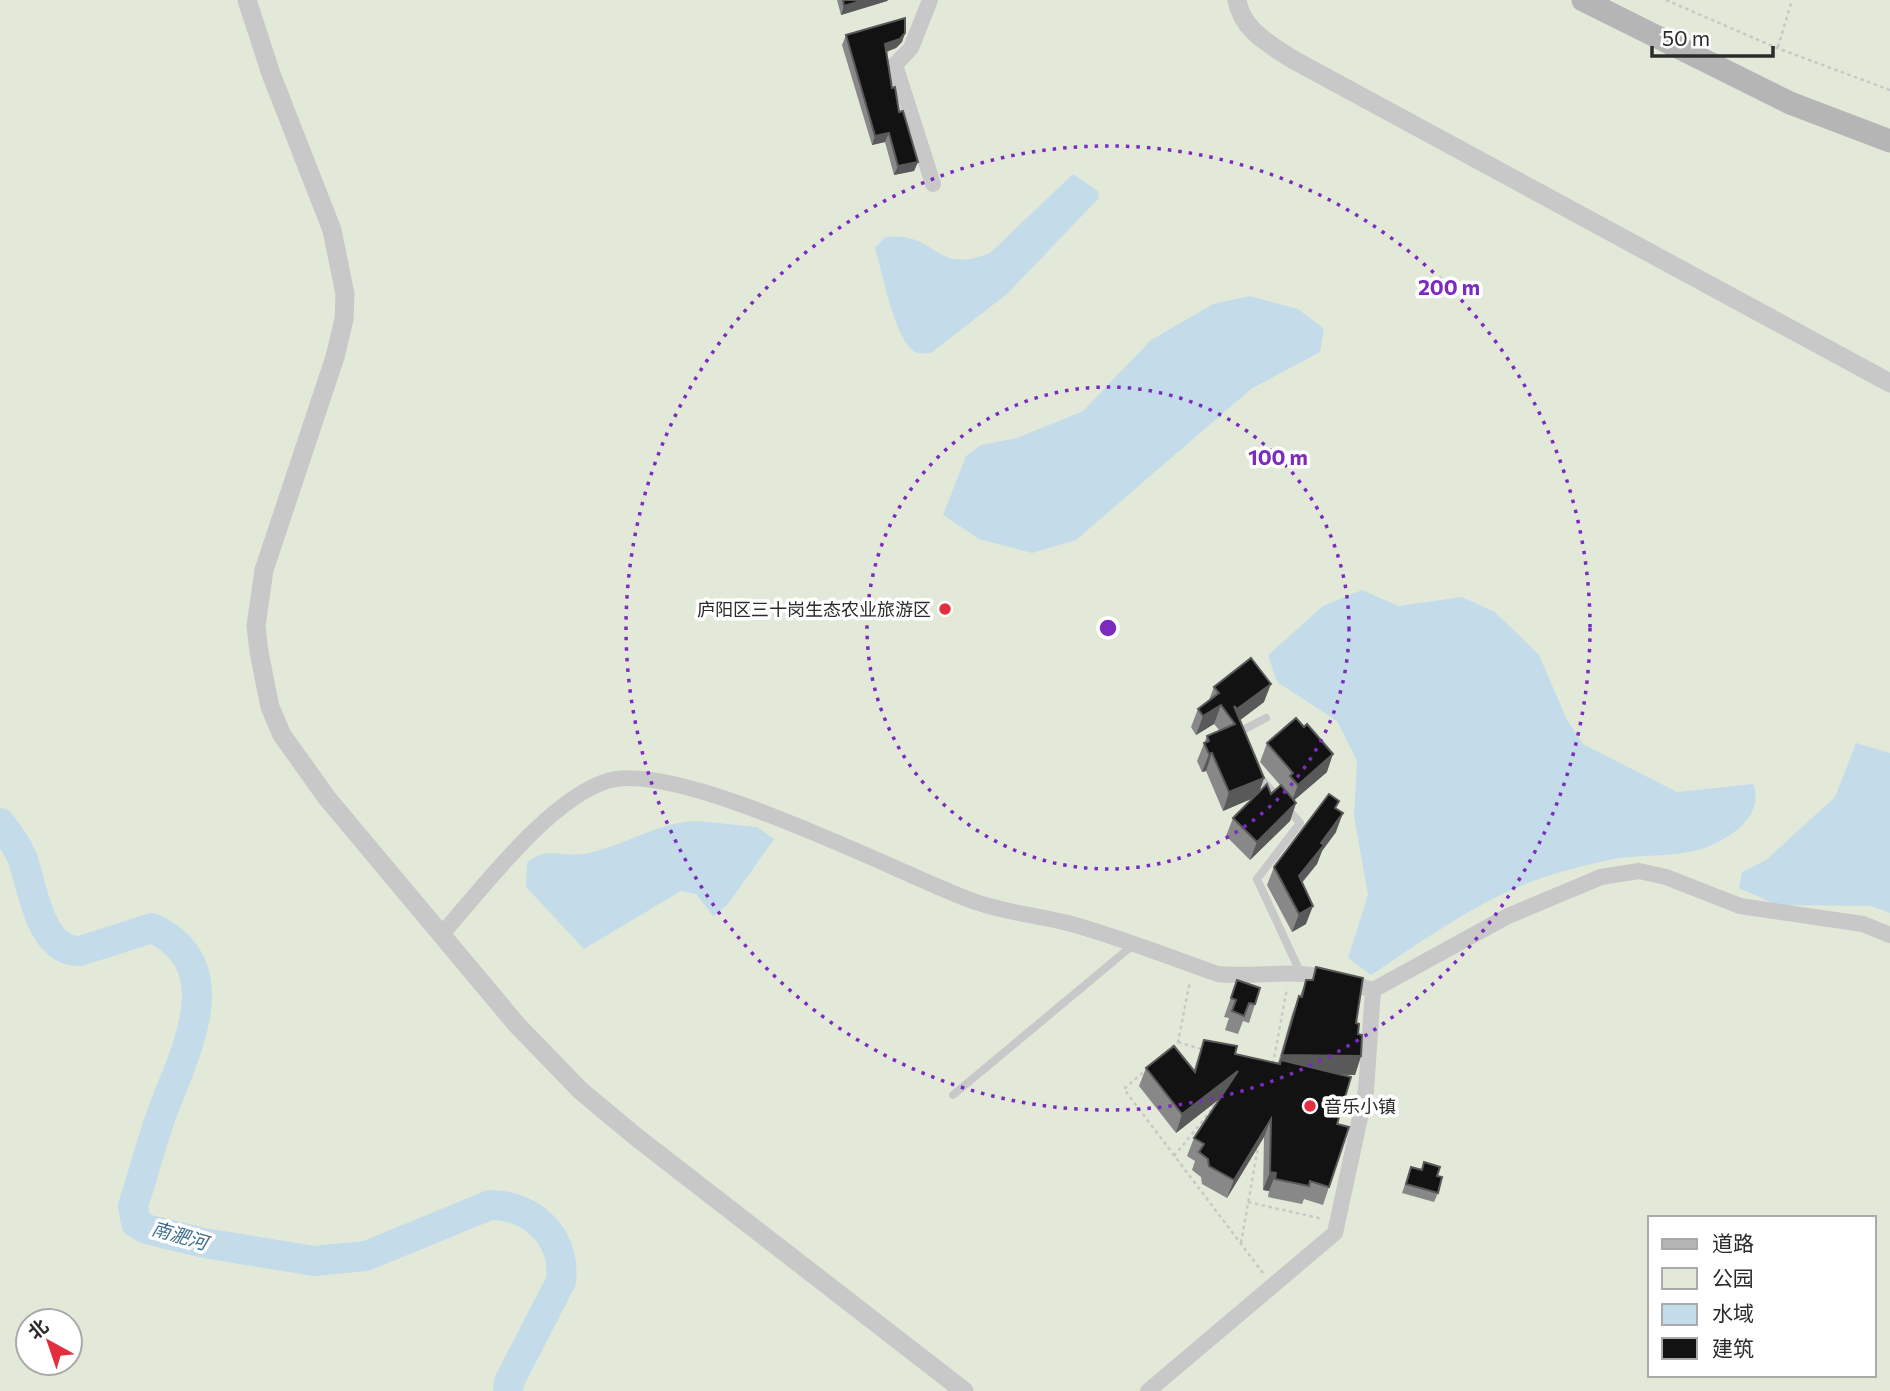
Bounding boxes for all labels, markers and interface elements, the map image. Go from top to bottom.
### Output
scale bar [1652,14,1773,58]
text: 50 m [1662,25,1710,50]
text: 200 m [1418,274,1480,299]
text: 100 m [1248,444,1308,469]
place label: 庐阳区三十岗生态农业旅游区 [697,598,931,620]
marker: 庐阳区三十岗生态农业旅游区 [937,601,953,617]
centre of rings [1096,616,1120,640]
place label: 音乐小镇 [1324,1095,1396,1117]
marker: 音乐小镇 [1302,1098,1318,1114]
water label: 南淝河 [149,1216,214,1255]
legend [1648,1216,1876,1377]
text: 道路 [1712,1230,1754,1255]
text: 公园 [1712,1265,1754,1290]
text: 水域 [1712,1300,1754,1325]
north arrow [14,1307,84,1377]
text: 北 [23,1314,52,1344]
text: 建筑 [1712,1335,1754,1360]

